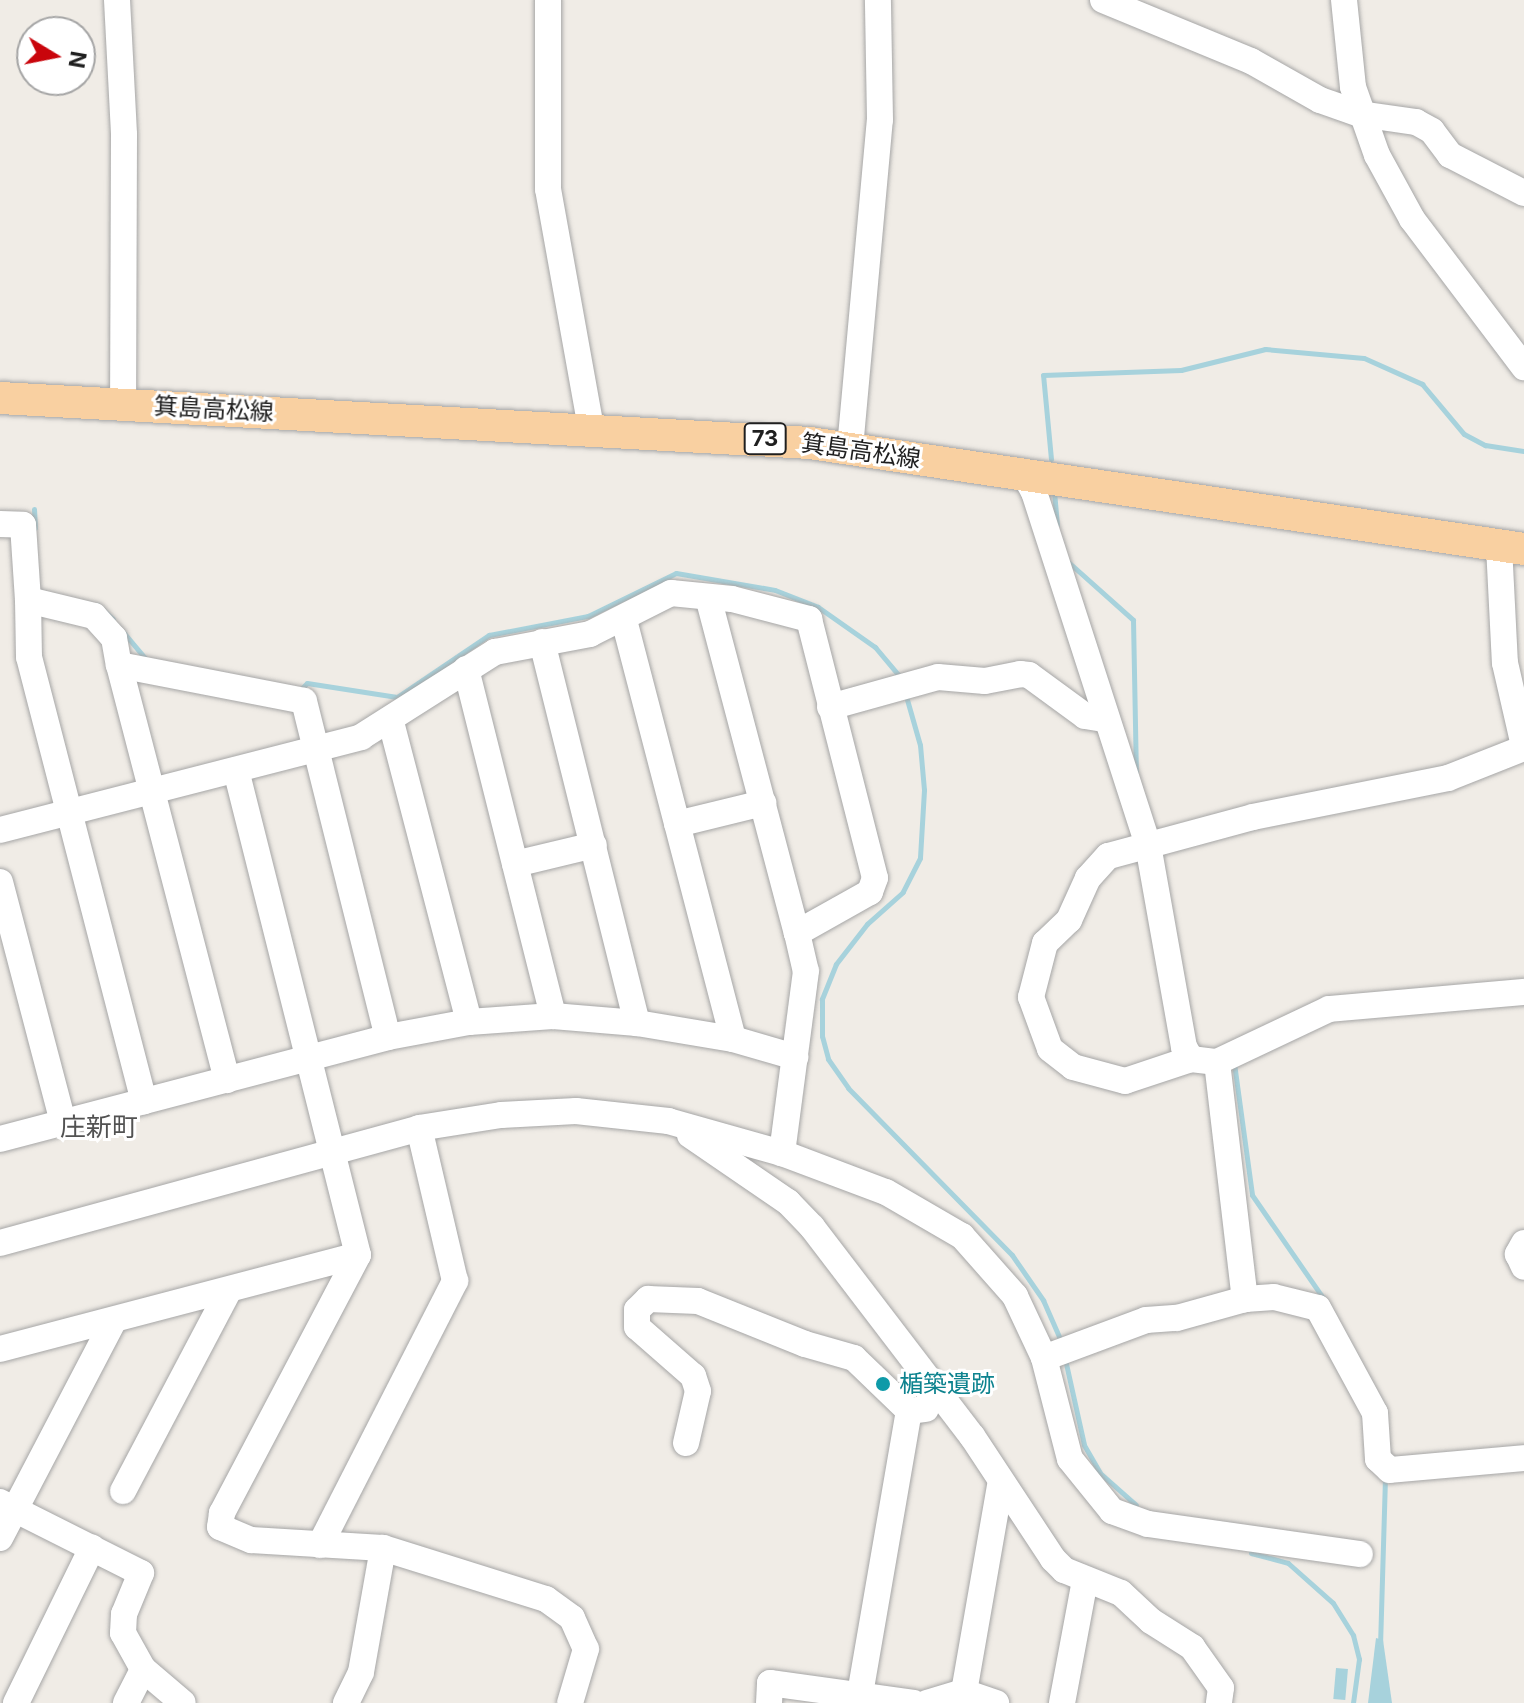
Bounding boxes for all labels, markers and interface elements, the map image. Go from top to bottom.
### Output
north arrow [16,16,96,96]
text: N [63,49,92,70]
street label: 箕島高松線 [153,391,275,427]
road number: 73 [743,421,787,457]
street label: 箕島高松線 [800,428,922,474]
district label: 庄新町 [60,1111,138,1143]
place label: 楯築遺跡 [899,1370,995,1398]
marker: 楯築遺跡 [874,1375,892,1393]

